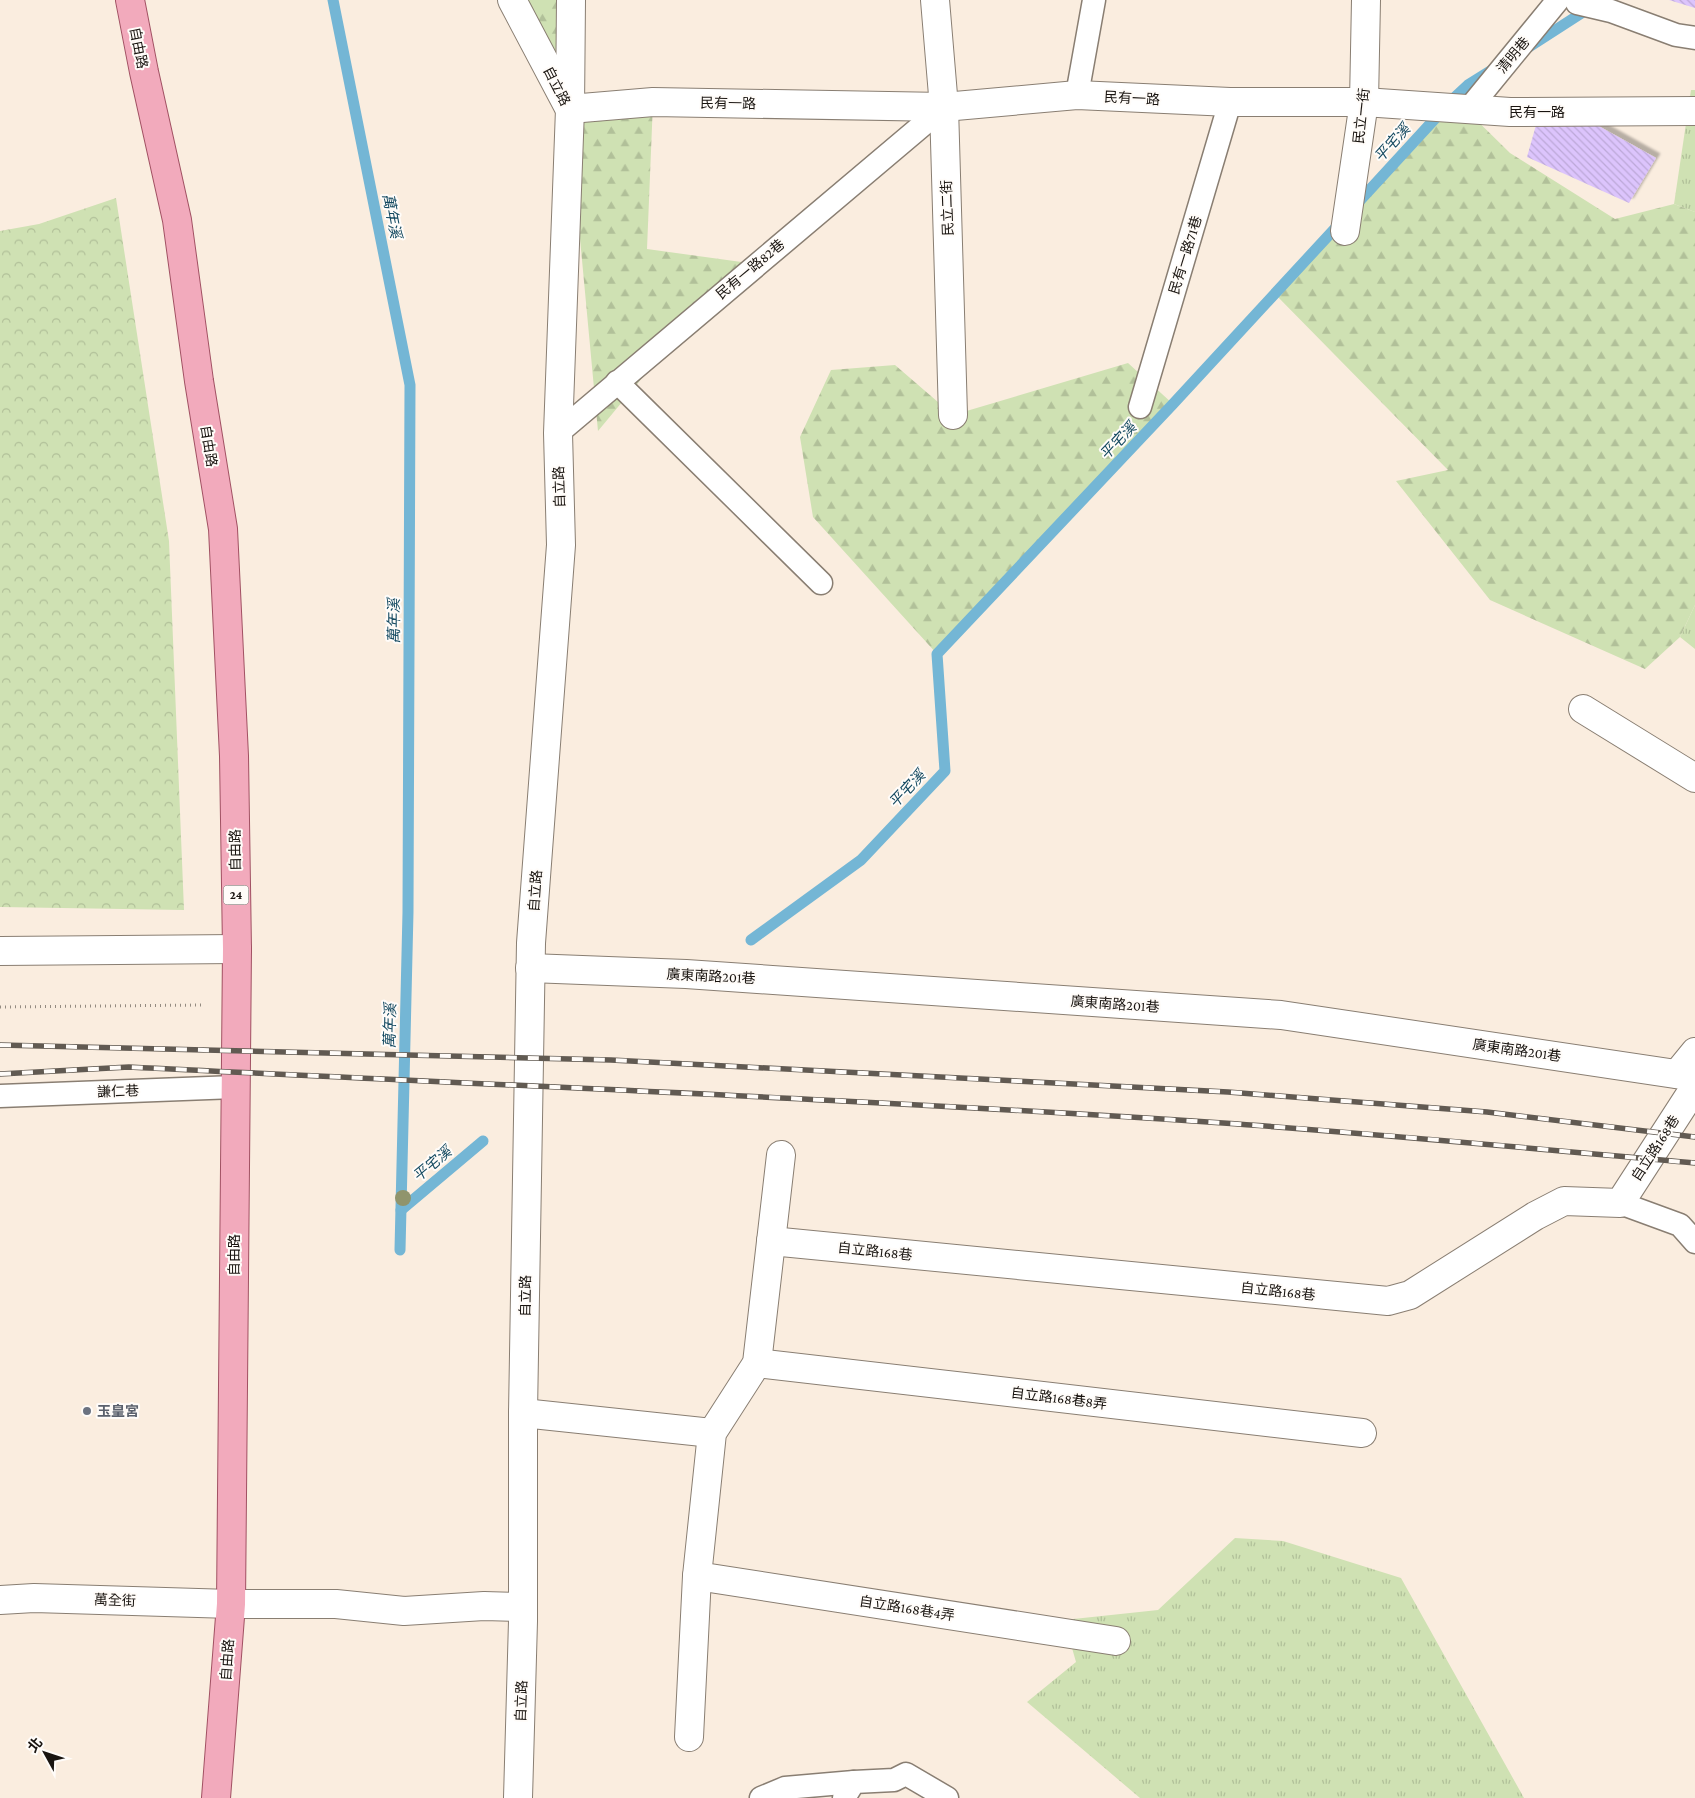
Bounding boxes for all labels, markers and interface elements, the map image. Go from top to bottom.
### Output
street label: 自由路 [127,26,151,70]
street label: 清明巷 [1493,34,1533,76]
street label: 自立路 [540,64,574,108]
street label: 民立一街 [1350,87,1372,145]
street label: 民有一路 [1104,89,1160,107]
street label: 民有一路 [700,95,756,111]
street label: 民有一路 [1509,104,1565,120]
water label: 平宅溪 [1371,119,1414,165]
street label: 民立二街 [938,180,956,236]
water label: 萬年溪 [380,192,405,242]
street label: 民有一路71巷 [1165,214,1205,296]
street label: 民有一路82巷 [713,236,787,302]
water label: 平宅溪 [1097,418,1141,463]
street label: 自由路 [198,424,220,468]
street label: 自立路 [550,466,568,508]
water label: 萬年溪 [386,597,402,644]
water label: 平宅溪 [886,766,930,811]
street label: 自由路 [227,829,243,871]
street label: 自立路 [526,869,544,913]
road number: 24 [224,886,248,904]
street label: 廣東南路201巷 [666,966,756,986]
street label: 廣東南路201巷 [1070,993,1160,1015]
water label: 萬年溪 [382,1001,398,1049]
street label: 廣東南路201巷 [1472,1036,1562,1064]
street label: 謙仁巷 [97,1082,139,1100]
street label: 自立路168巷 [1628,1112,1682,1184]
water label: 平宅溪 [410,1142,456,1185]
street label: 自由路 [226,1234,242,1276]
street label: 自立路168巷 [837,1239,913,1263]
street label: 自立路 [517,1275,533,1317]
street label: 自立路168巷 [1240,1279,1316,1303]
street label: 自立路168巷8弄 [1010,1384,1108,1412]
place label: 玉皇宮 [97,1403,139,1419]
marker: 玉皇宮 [81,1405,93,1417]
street label: 萬全街 [94,1591,136,1609]
street label: 自立路168巷4弄 [858,1593,956,1623]
street label: 自由路 [218,1638,236,1682]
street label: 自立路 [512,1680,530,1722]
north arrow [20,1728,70,1778]
text: 北 [24,1734,46,1755]

